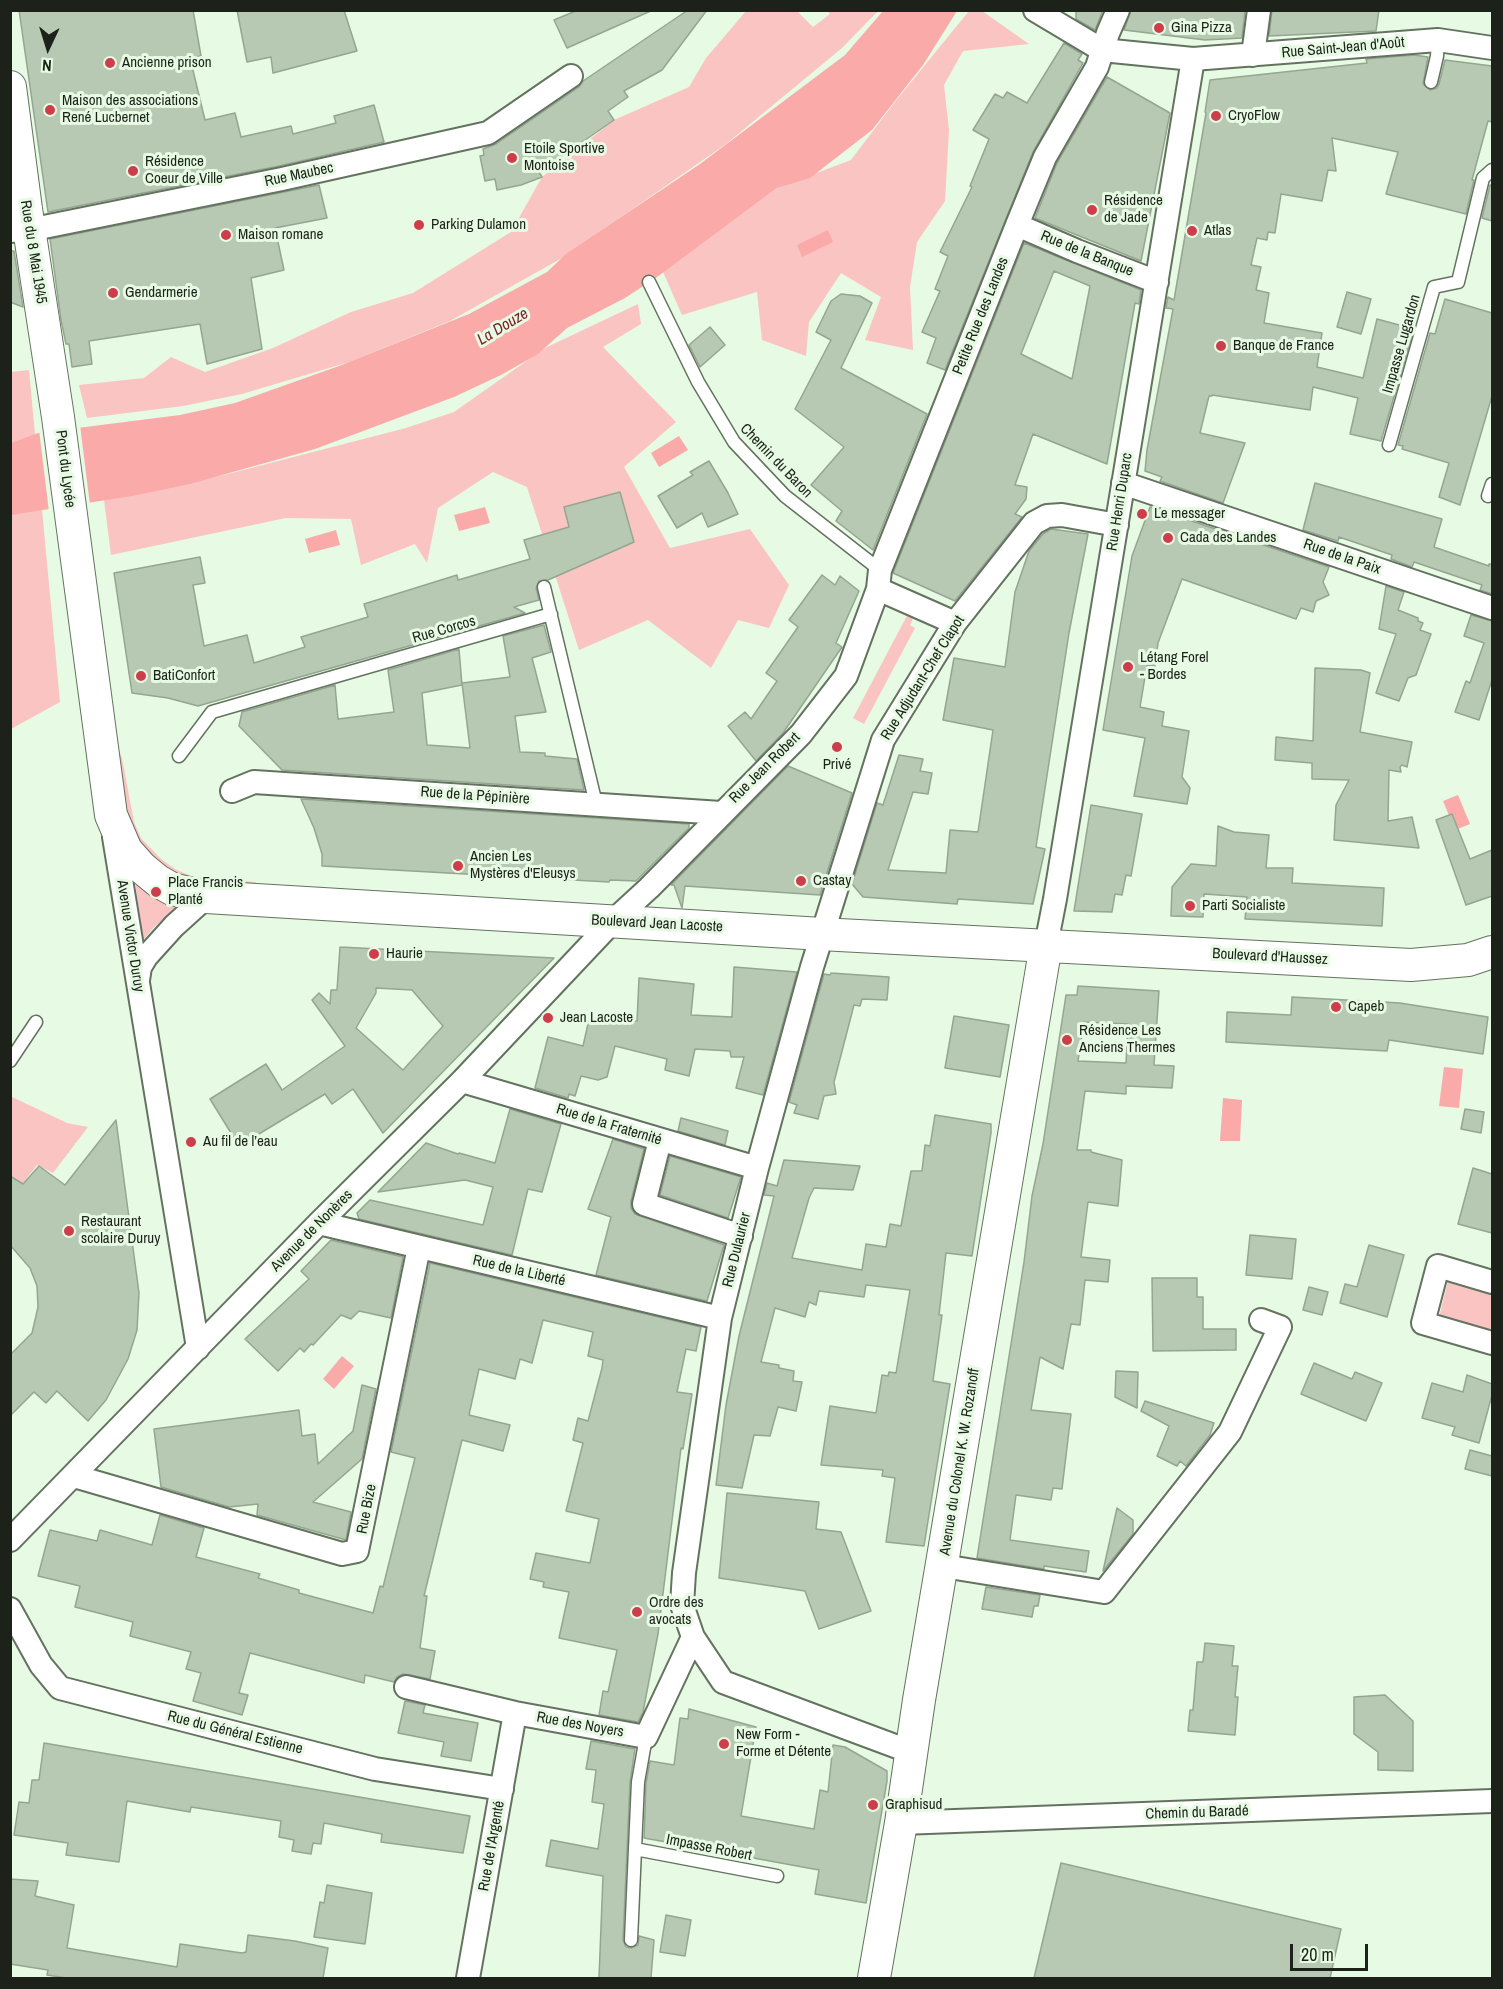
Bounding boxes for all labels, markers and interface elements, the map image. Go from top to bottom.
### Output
north arrow [18,18,78,78]
place label: Gina Pizza [1171,19,1232,37]
marker: Gina Pizza [1152,21,1166,35]
street label: Rue Saint-Jean d'Août [1281,34,1405,62]
place label: Ancienne prison [122,54,212,72]
text: N [41,55,52,77]
marker: Ancienne prison [103,56,117,70]
place label: Maison des associations René Lucbernet [62,92,198,127]
marker: Maison des associations René Lucbernet [43,103,57,117]
place label: CryoFlow [1228,107,1280,125]
marker: CryoFlow [1209,109,1223,123]
place label: Etoile Sportive Montoise [524,140,605,175]
marker: Etoile Sportive Montoise [505,151,519,165]
place label: Résidence Coeur de Ville [145,153,223,188]
street label: Rue Maubec [263,159,335,191]
marker: Résidence Coeur de Ville [126,164,140,178]
place label: Résidence de Jade [1104,192,1163,227]
street label: Rue du 8 Mai 1945 [16,199,50,305]
marker: Résidence de Jade [1085,203,1099,217]
place label: Parking Dulamon [431,216,526,234]
marker: Parking Dulamon [412,218,426,232]
place label: Atlas [1204,222,1231,240]
marker: Atlas [1185,224,1199,238]
place label: Maison romane [238,226,323,244]
street label: Rue de la Banque [1038,227,1136,281]
marker: Maison romane [219,228,233,242]
street label: Petite Rue des Landes [949,255,1013,377]
place label: Gendarmerie [125,284,197,302]
marker: Gendarmerie [106,286,120,300]
street label: Impasse Lugardon [1379,293,1425,395]
water label: La Douze [474,304,532,350]
place label: Banque de France [1233,337,1334,355]
marker: Banque de France [1214,339,1228,353]
street label: Chemin du Baron [736,420,816,502]
street label: Pont du Lycée [51,429,79,509]
street label: Rue Henri Duparc [1103,452,1137,552]
place label: Le messager [1154,505,1225,523]
marker: Le messager [1135,507,1149,521]
place label: Cada des Landes [1180,529,1276,547]
marker: Cada des Landes [1161,531,1175,545]
street label: Rue de la Paix [1301,535,1383,579]
street label: Rue Corcos [410,612,478,648]
street label: Rue Adjudant-Chef Clapot [877,612,969,744]
place label: Létang Forel - Bordes [1140,649,1208,684]
marker: Létang Forel - Bordes [1121,660,1135,674]
place label: BatiConfort [153,667,215,685]
marker: BatiConfort [134,669,148,683]
street label: Rue Jean Robert [726,729,804,807]
marker: Privé [830,740,844,754]
place label: Privé [823,756,851,774]
street label: Rue de la Pépinière [420,783,530,809]
place label: Ancien Les Mystères d'Eleusys [470,848,576,883]
marker: Ancien Les Mystères d'Eleusys [451,859,465,873]
place label: Castay [813,872,851,890]
place label: Place Francis Planté [168,874,243,909]
marker: Castay [794,874,808,888]
street label: Avenue Victor Duruy [112,879,148,993]
marker: Place Francis Planté [149,885,163,899]
place label: Parti Socialiste [1202,897,1285,915]
marker: Parti Socialiste [1183,899,1197,913]
street label: Boulevard Jean Lacoste [591,912,723,936]
place label: Haurie [386,945,423,963]
street label: Boulevard d'Haussez [1212,945,1328,969]
marker: Haurie [367,947,381,961]
place label: Capeb [1348,998,1384,1016]
marker: Capeb [1329,1000,1343,1014]
place label: Jean Lacoste [560,1009,633,1027]
marker: Jean Lacoste [541,1011,555,1025]
place label: Résidence Les Anciens Thermes [1079,1022,1175,1057]
marker: Résidence Les Anciens Thermes [1060,1033,1074,1047]
street label: Rue de la Fraternité [554,1100,664,1150]
place label: Au fil de l’eau [203,1133,278,1151]
marker: Au fil de l’eau [184,1135,198,1149]
street label: Avenue de Nonères [267,1186,357,1276]
street label: Rue Dulaurier [719,1211,755,1289]
place label: Restaurant scolaire Duruy [81,1213,160,1248]
marker: Restaurant scolaire Duruy [62,1224,76,1238]
street label: Rue de la Liberté [471,1252,567,1290]
street label: Avenue du Colonel K. W. Rozanoff [936,1367,984,1557]
street label: Rue Bize [353,1482,381,1536]
place label: Ordre des avocats [649,1594,704,1629]
marker: Ordre des avocats [630,1605,644,1619]
street label: Rue du Général Estienne [165,1707,305,1759]
street label: Rue des Noyers [535,1708,625,1742]
place label: New Form - Forme et Détente [736,1726,831,1761]
marker: New Form - Forme et Détente [717,1737,731,1751]
place label: Graphisud [885,1796,942,1814]
marker: Graphisud [866,1798,880,1812]
street label: Rue de l'Argenté [475,1800,509,1892]
street label: Chemin du Baradé [1145,1802,1249,1824]
street label: Impasse Robert [665,1831,753,1865]
scale bar [1293,1932,1371,1970]
text: 20 m [1301,1942,1334,1967]

